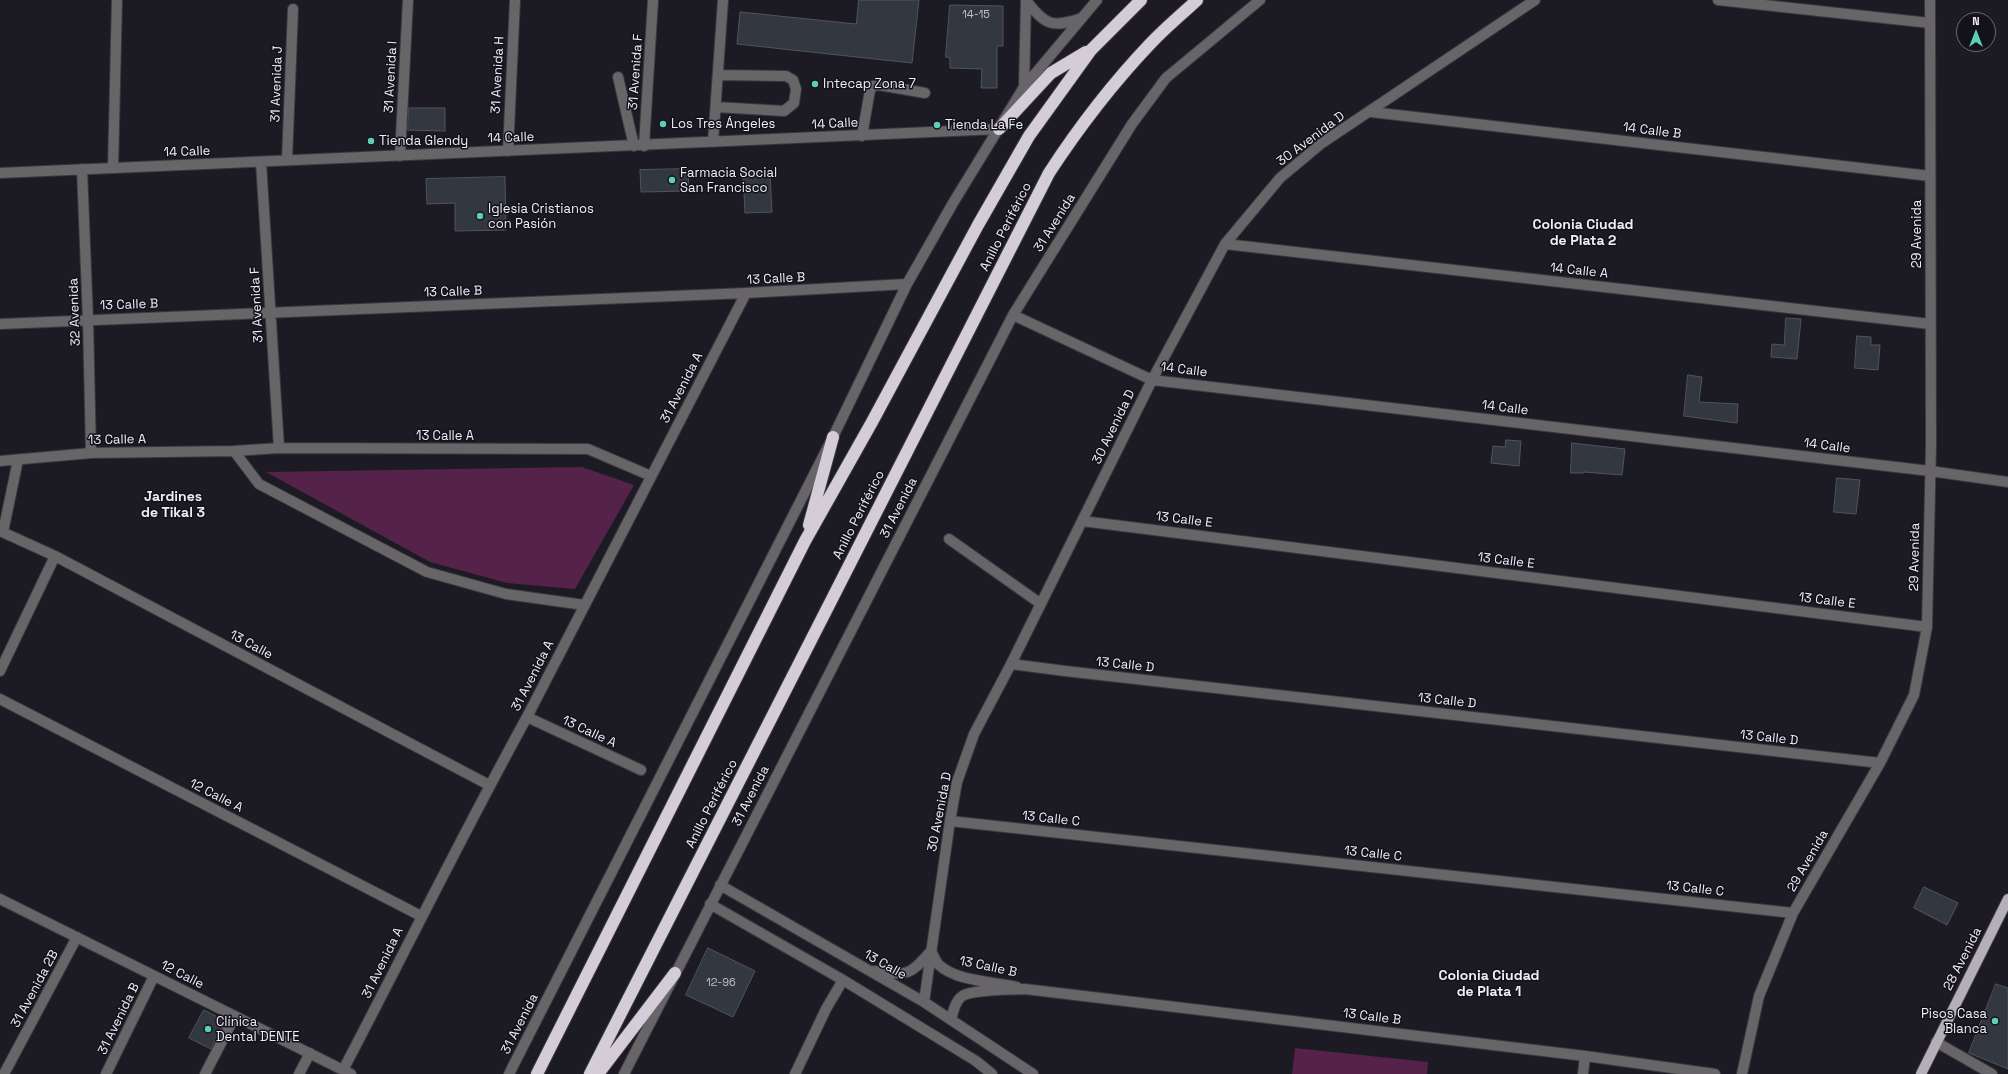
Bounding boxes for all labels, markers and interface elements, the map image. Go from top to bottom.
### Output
house number: 14-15 [962,8,990,22]
north arrow [1956,12,1996,52]
text: N [1972,14,1980,28]
street label: 31 Avenida F [626,33,646,111]
street label: 31 Avenida H [488,36,508,114]
street label: 31 Avenida I [381,40,401,114]
street label: 31 Avenida J [268,45,286,123]
place label: Intecap Zona 7 [823,76,916,92]
marker: Intecap Zona 7 [810,79,820,89]
street label: 30 Avenida D [1274,108,1348,170]
street label: 14 Calle [811,115,859,133]
place label: Los Tres Ángeles [671,116,775,132]
place label: Tienda La Fe [945,117,1023,133]
marker: Los Tres Ángeles [658,119,668,129]
marker: Tienda La Fe [932,120,942,130]
street label: 14 Calle B [1622,120,1682,142]
street label: 14 Calle [487,129,535,147]
place label: Tienda Glendy [379,133,468,149]
marker: Tienda Glendy [366,136,376,146]
street label: 14 Calle [163,143,211,161]
place label: Farmacia Social San Francisco [680,165,777,196]
marker: Farmacia Social San Francisco [667,175,677,185]
street label: Anillo Periférico [977,180,1035,274]
street label: 31 Avenida [1031,191,1079,255]
street label: 29 Avenida [1909,200,1925,268]
place label: Iglesia Cristianos con Pasión [488,201,594,232]
marker: Iglesia Cristianos con Pasión [475,211,485,221]
district label: Colonia Ciudad de Plata 2 [1532,217,1634,250]
street label: 14 Calle A [1549,260,1609,282]
street label: 31 Avenida F [247,267,267,343]
street label: 13 Calle B [746,270,806,288]
street label: 32 Avenida [66,278,84,346]
street label: 13 Calle B [424,283,482,301]
street label: 13 Calle B [100,296,158,314]
street label: 31 Avenida A [657,350,707,426]
street label: 14 Calle [1160,359,1208,381]
street label: 30 Avenida D [1089,387,1139,467]
street label: 14 Calle [1481,397,1529,419]
street label: 13 Calle A [416,428,474,444]
street label: 13 Calle A [88,432,146,448]
street label: 14 Calle [1803,435,1851,457]
street label: Anillo Periférico [830,468,888,562]
street label: 31 Avenida [877,475,921,541]
district label: Jardines de Tikal 3 [141,489,205,522]
street label: 13 Calle E [1155,509,1213,531]
street label: 29 Avenida [1907,523,1923,591]
street label: 13 Calle E [1477,550,1535,572]
street label: 13 Calle E [1798,590,1856,612]
street label: 13 Calle [227,627,275,663]
street label: 31 Avenida A [508,638,558,714]
street label: 13 Calle D [1095,654,1155,676]
street label: 13 Calle D [1417,690,1477,712]
street label: 13 Calle A [559,713,619,751]
street label: 13 Calle D [1739,727,1799,749]
street label: Anillo Periférico [683,757,741,851]
street label: 31 Avenida [729,763,773,829]
street label: 30 Avenida D [925,771,955,853]
street label: 12 Calle A [187,776,245,816]
street label: 13 Calle C [1021,808,1081,830]
street label: 29 Avenida [1784,827,1832,895]
street label: 13 Calle C [1343,843,1403,865]
street label: 13 Calle C [1665,878,1725,900]
street label: 31 Avenida A [359,925,407,1001]
street label: 28 Avenida [1940,925,1986,993]
street label: 13 Calle [861,947,909,983]
street label: 31 Avenida 2B [8,948,62,1030]
street label: 13 Calle B [958,953,1018,981]
street label: 12 Calle [158,957,206,993]
district label: Colonia Ciudad de Plata 1 [1438,968,1540,1000]
house number: 12-96 [706,976,736,990]
street label: 31 Avenida B [95,981,143,1057]
street label: 31 Avenida [498,991,542,1057]
street label: 13 Calle B [1342,1006,1402,1028]
place label: Pisos Casa Blanca [1921,1006,1987,1037]
place label: Clínica Dental DENTE [216,1014,300,1045]
marker: Pisos Casa Blanca [1990,1016,2000,1026]
marker: Clínica Dental DENTE [203,1024,213,1034]

